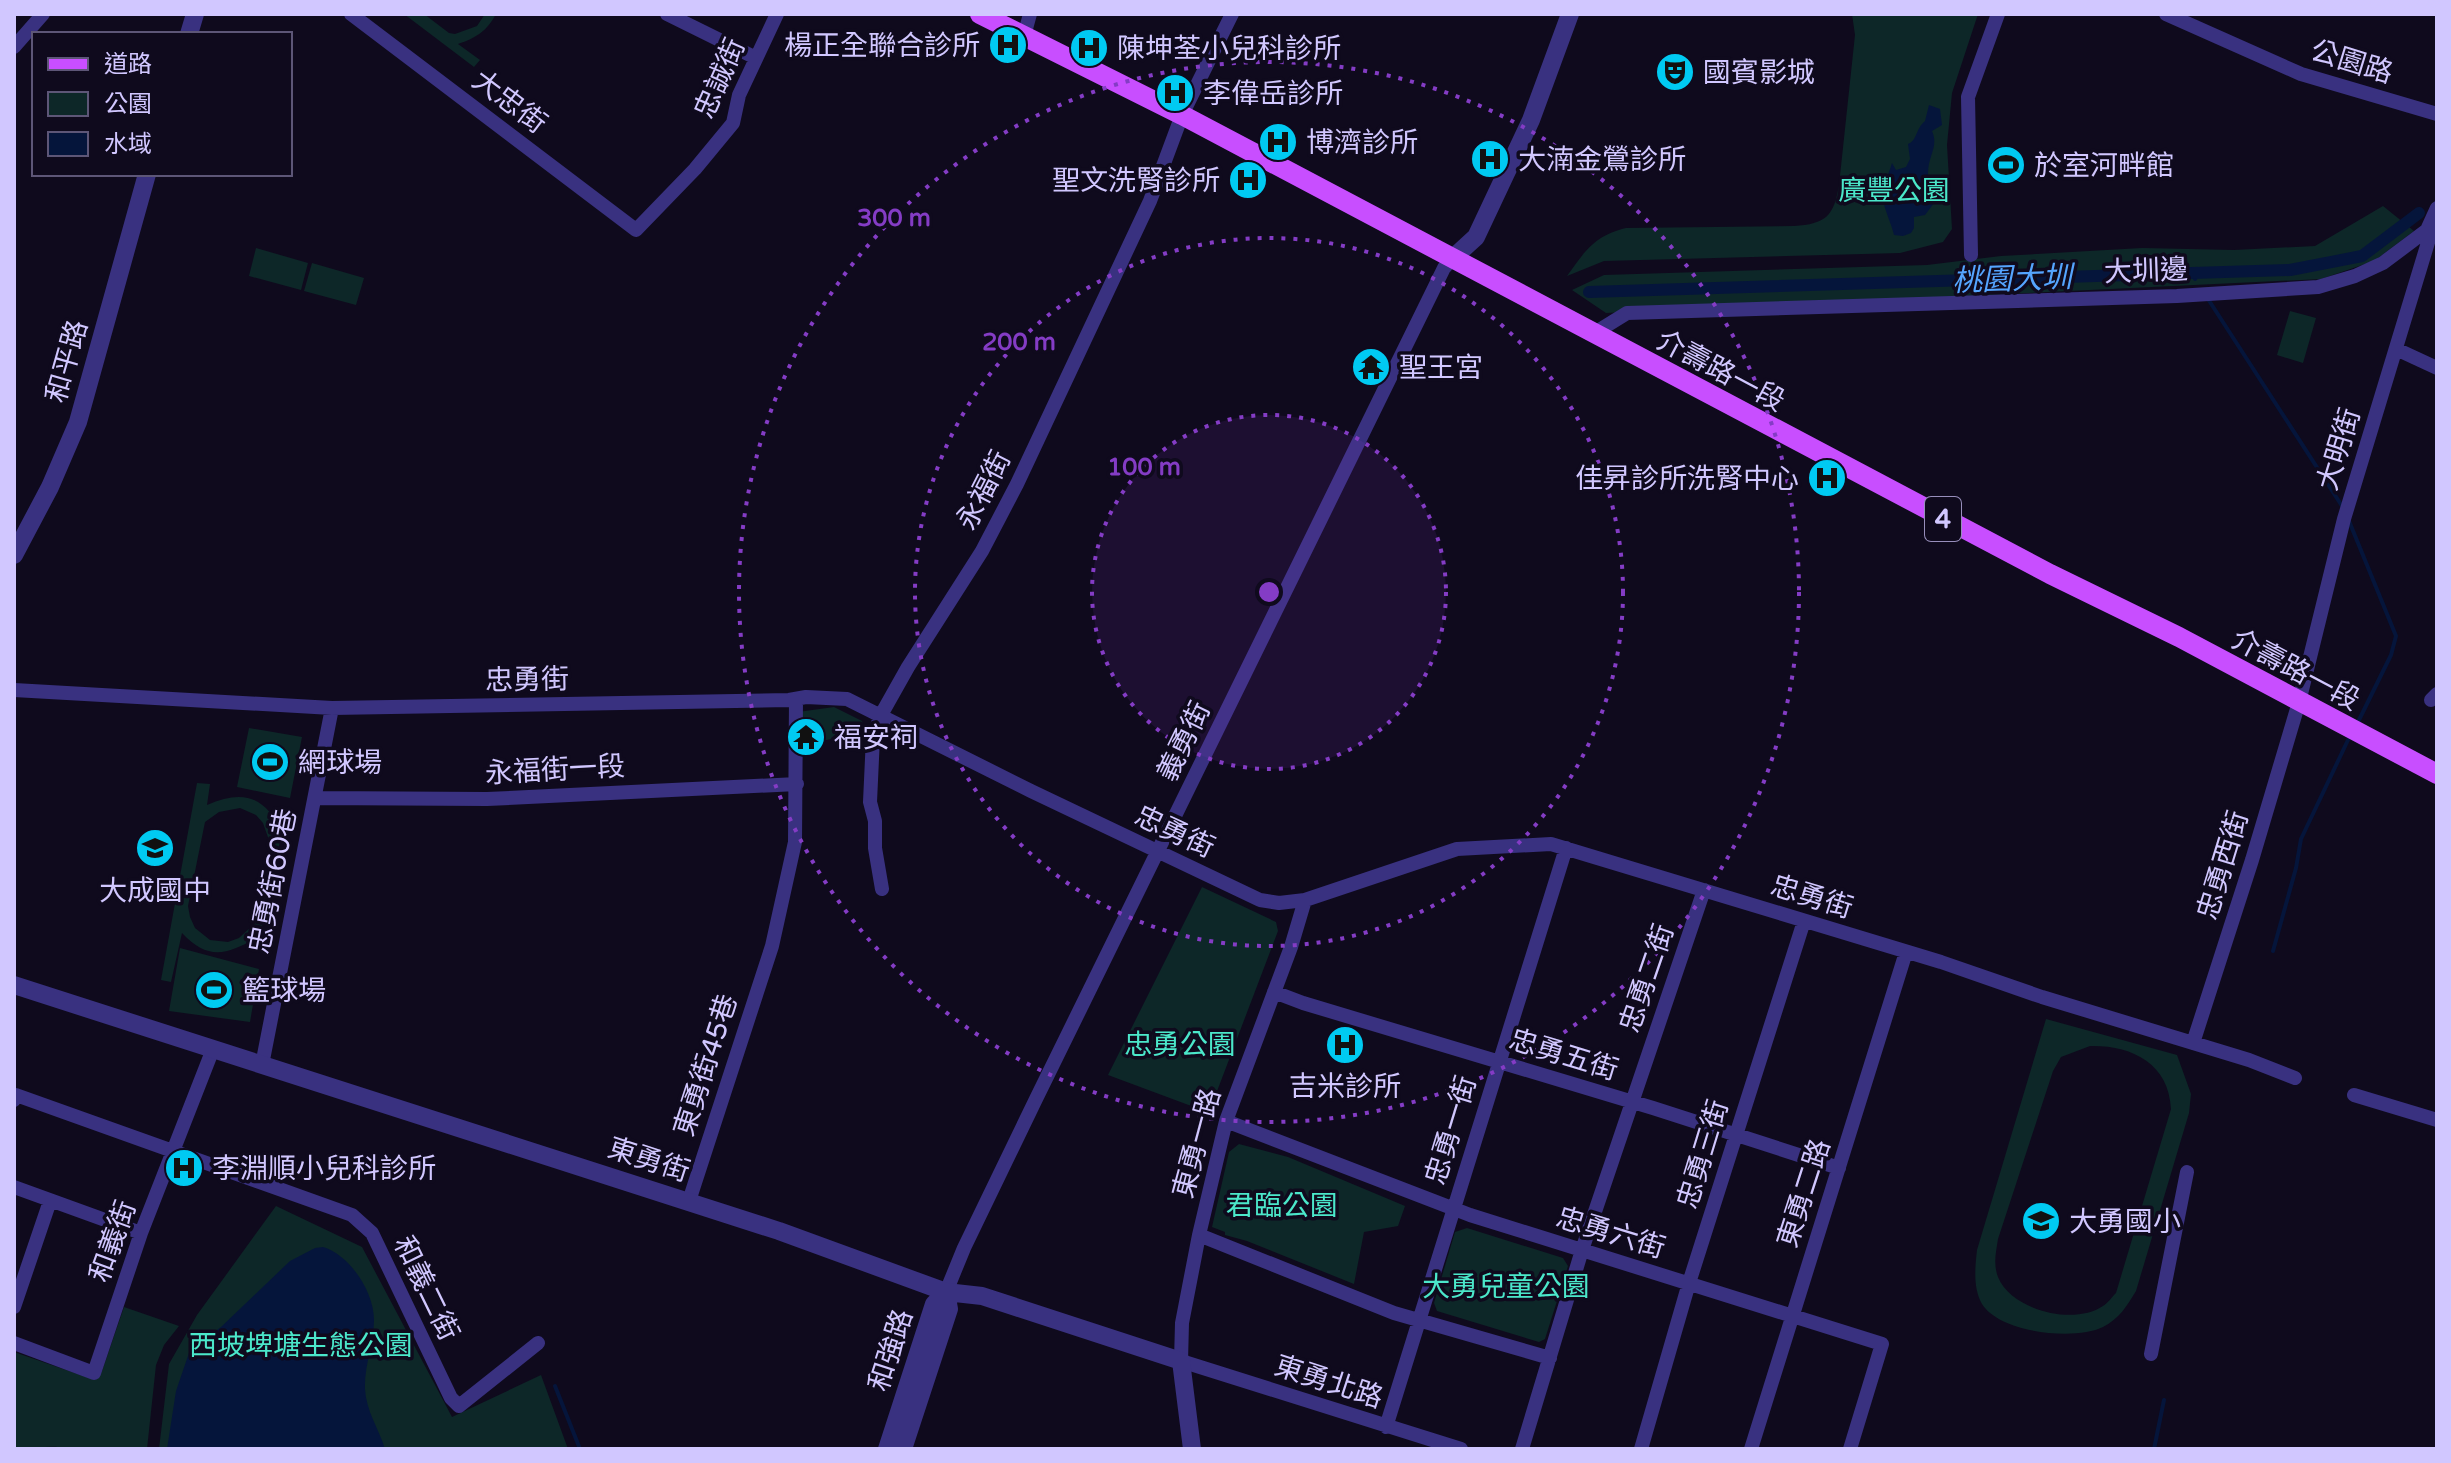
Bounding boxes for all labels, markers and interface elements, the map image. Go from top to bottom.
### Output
hospital icon: 楊正全聯合診所 [987,24,1029,66]
hospital icon: 陳坤荃小兒科診所 [1068,27,1110,69]
place label: 楊正全聯合診所 [784,29,980,63]
legend [32,32,292,176]
place label: 陳坤荃小兒科診所 [1117,32,1341,66]
street label: 忠誠街 [687,33,753,124]
street label: 公園路 [2307,33,2397,90]
text: 道路 [104,50,152,79]
theatre icon: 國賓影城 [1654,51,1696,93]
place label: 國賓影城 [1703,56,1815,90]
street label: 大忠街 [466,63,553,141]
hospital icon: 李偉岳診所 [1154,72,1196,114]
place label: 李偉岳診所 [1203,77,1343,111]
text: 公園 [104,90,152,119]
hospital icon: 博濟診所 [1257,121,1299,163]
place label: 博濟診所 [1306,126,1418,160]
text: 水域 [104,130,152,159]
hospital icon: 大湳金鶯診所 [1469,138,1511,180]
place label: 大湳金鶯診所 [1518,143,1686,177]
sports icon: 於室河畔館 [1985,144,2027,186]
place label: 於室河畔館 [2034,149,2174,183]
hospital icon: 聖文洗腎診所 [1227,159,1269,201]
place label: 聖文洗腎診所 [1052,164,1220,198]
park label: 廣豐公園 [1838,174,1950,208]
text: 300 m [857,204,931,233]
street label: 大圳邊 [2103,253,2189,289]
water label: 桃園大圳 [1951,259,2077,300]
street label: 和平路 [39,316,95,406]
street label: 介壽路一段 [1651,323,1790,419]
text: 200 m [982,328,1056,357]
temple icon: 聖王宮 [1350,346,1392,388]
place label: 聖王宮 [1399,351,1483,385]
street label: 大明街 [2310,404,2367,494]
street label: 永福街 [950,445,1018,536]
text: 100 m [1107,453,1181,482]
hospital icon: 佳昇診所洗腎中心 [1806,457,1848,499]
place label: 佳昇診所洗腎中心 [1575,462,1799,496]
road number: 4 [1925,497,1961,541]
centre of rings [1255,578,1283,606]
street label: 介壽路一段 [2226,622,2365,718]
street label: 忠勇街 [485,662,569,698]
street label: 義勇街 [1150,696,1218,787]
temple icon: 福安祠 [785,716,827,758]
place label: 福安祠 [834,721,918,755]
sports icon: 網球場 [249,741,291,783]
place label: 網球場 [298,746,382,780]
street label: 永福街一段 [484,749,626,791]
street label: 忠勇街 [1129,799,1220,865]
street label: 忠勇街60巷 [242,806,304,957]
street label: 忠勇西街 [2190,807,2256,924]
school or university icon: 大成國中 [134,827,176,869]
street label: 忠勇街 [1767,868,1857,925]
place label: 大成國中 [99,874,211,908]
street label: 忠勇二街 [1613,920,1681,1037]
sports icon: 籃球場 [193,969,235,1011]
place label: 籃球場 [242,974,326,1008]
street label: 東勇街45巷 [667,990,745,1141]
street label: 忠勇五街 [1505,1022,1622,1088]
hospital icon: 吉米診所 [1324,1024,1366,1066]
park label: 忠勇公園 [1124,1028,1236,1062]
place label: 吉米診所 [1289,1070,1401,1104]
street label: 忠勇一街 [1418,1072,1484,1189]
street label: 東勇一路 [1166,1085,1228,1202]
street label: 忠勇三街 [1670,1096,1736,1213]
street label: 東勇街 [603,1131,694,1189]
street label: 東勇二路 [1770,1135,1837,1252]
hospital icon: 李淵順小兒科診所 [163,1147,205,1189]
place label: 李淵順小兒科診所 [212,1152,436,1186]
park label: 君臨公園 [1226,1189,1338,1223]
street label: 和義街 [83,1196,143,1287]
street label: 忠勇六街 [1552,1200,1669,1266]
school or university icon: 大勇國小 [2020,1200,2062,1242]
place label: 大勇國小 [2069,1205,2181,1239]
street label: 和義二街 [386,1231,466,1346]
park label: 大勇兒童公園 [1422,1270,1590,1304]
street label: 和強路 [862,1305,920,1396]
park label: 西坡埤塘生態公園 [189,1329,413,1363]
street label: 東勇北路 [1270,1348,1387,1415]

